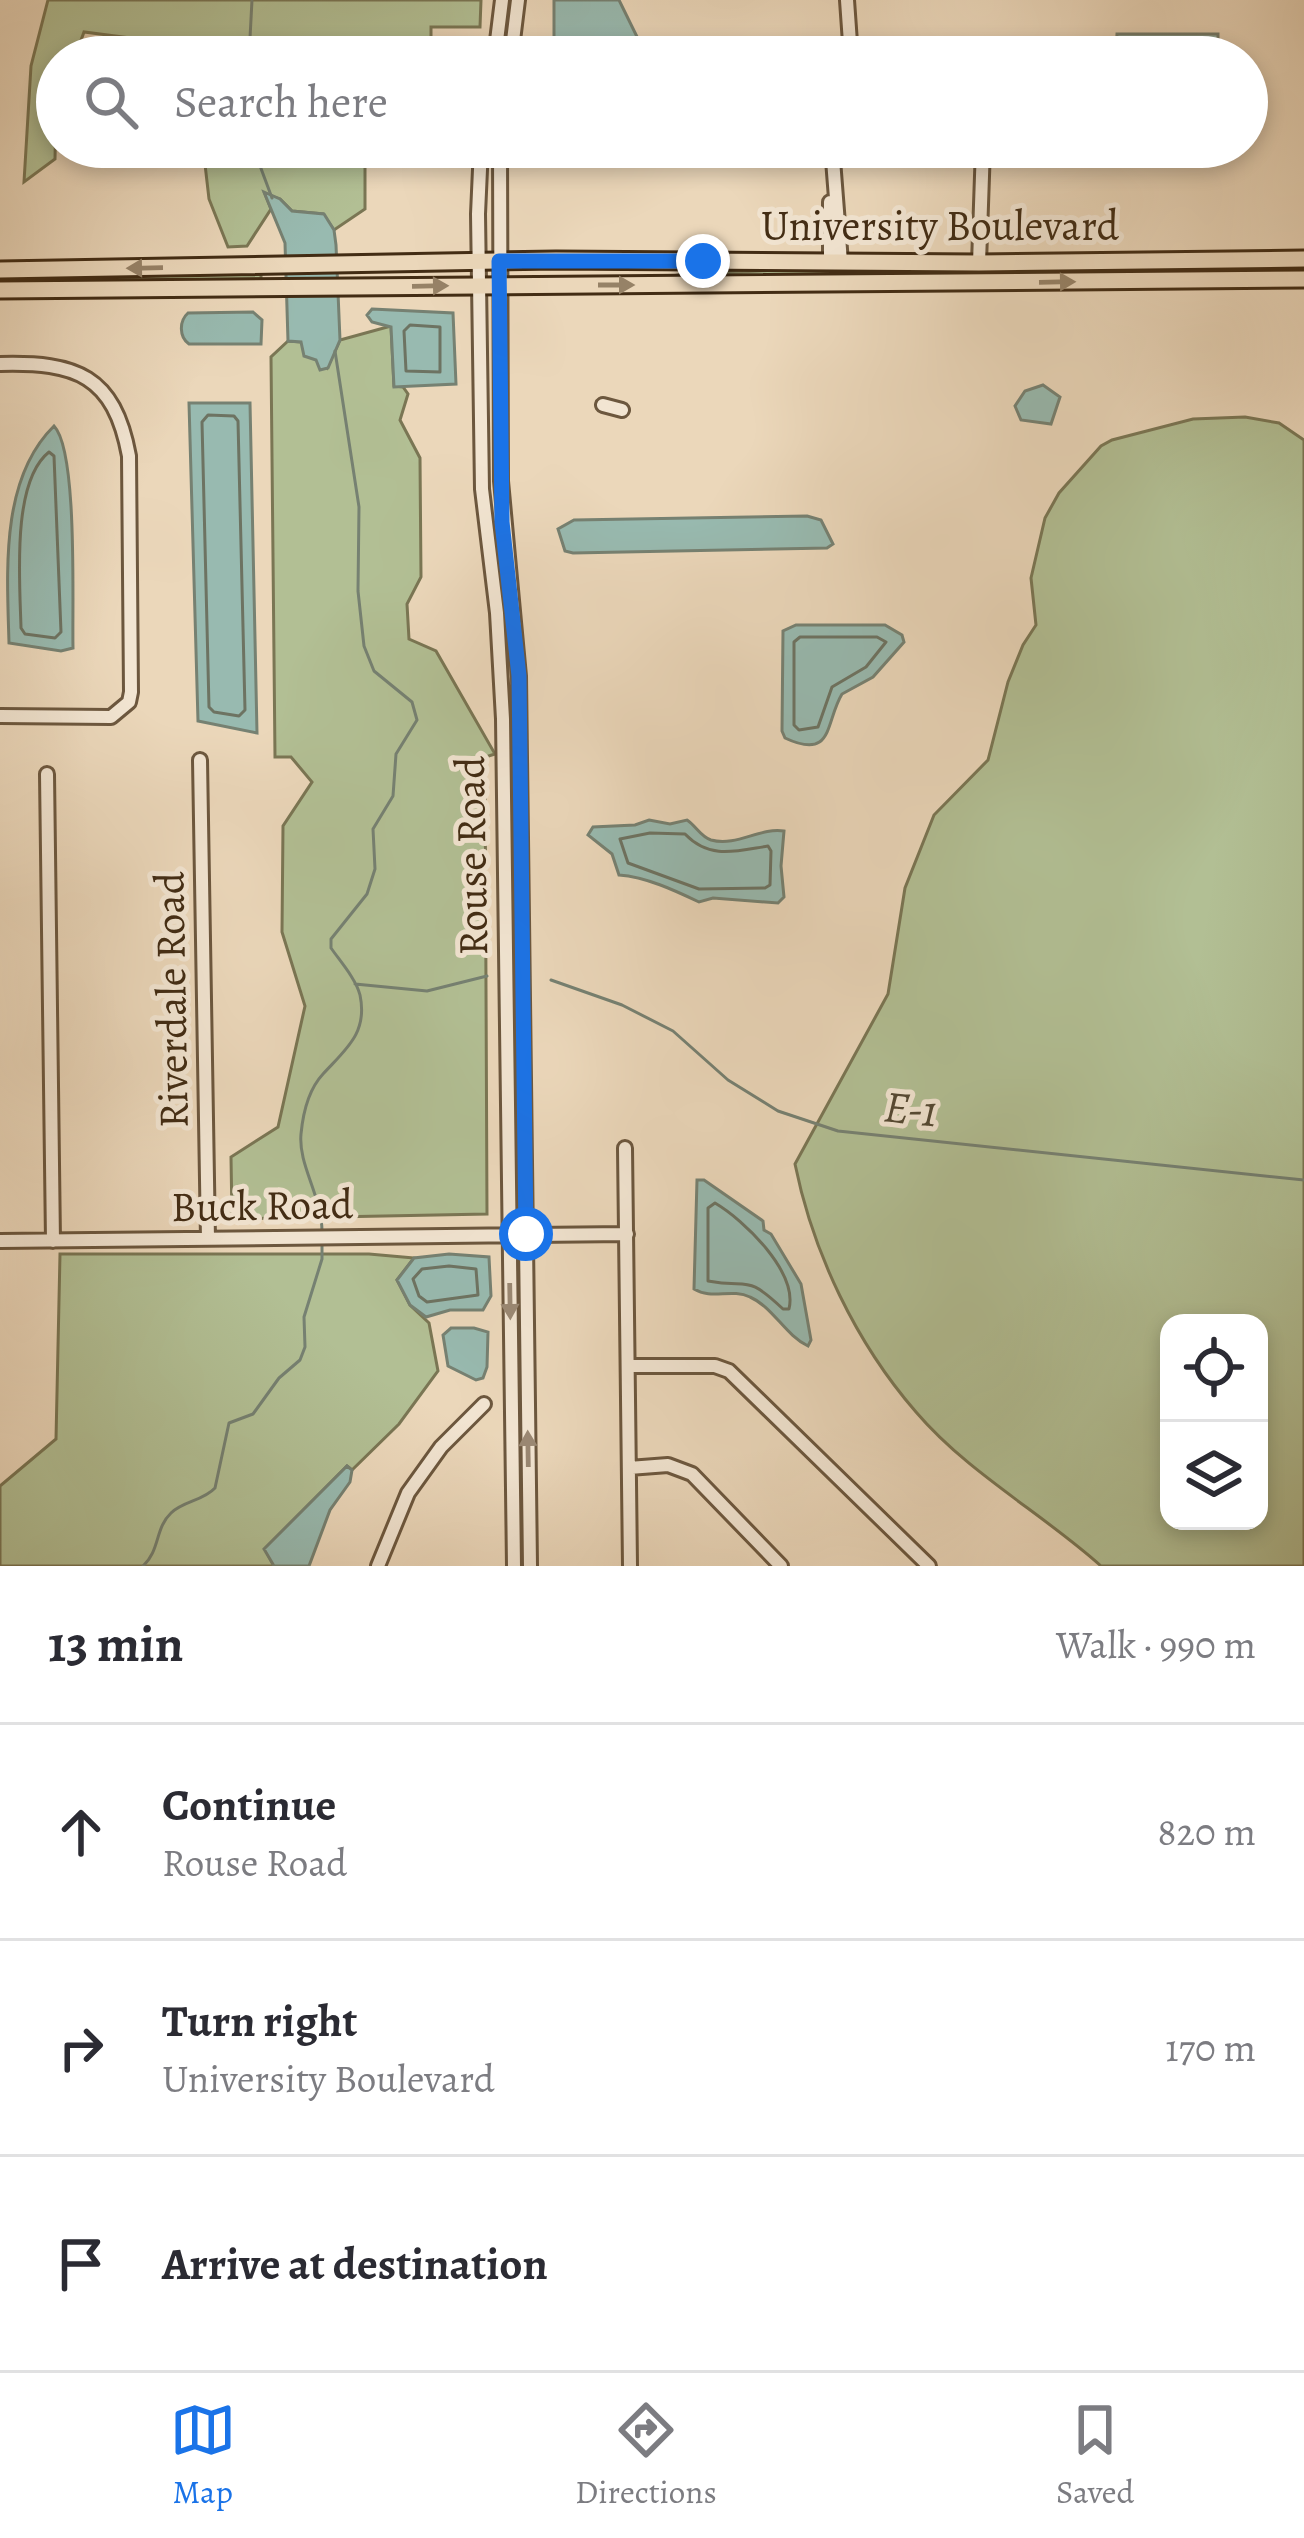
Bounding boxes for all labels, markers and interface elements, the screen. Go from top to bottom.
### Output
search box [36,36,1268,168]
icon: search [78,69,144,135]
text: Search here [174,71,388,133]
street label: University Boulevard [761,197,1120,254]
route end [676,234,730,288]
one-way arrow [125,258,163,278]
one-way arrow [1039,272,1077,291]
one-way arrow [598,275,636,295]
one-way arrow [412,276,450,295]
street label: Rouse Road [441,755,501,956]
street label: Riverdale Road [140,871,202,1129]
water label: E-1 [881,1075,941,1143]
street label: Buck Road [170,1175,354,1235]
route start [499,1207,553,1261]
one-way arrow [500,1283,519,1321]
map controls [1160,1314,1268,1530]
button: locate [1160,1314,1268,1422]
button: layers [1160,1422,1268,1530]
one-way arrow [518,1429,538,1467]
text: 13 min [48,1609,183,1679]
text: Walk · 990 m [1056,1618,1256,1671]
text: Continue [162,1774,336,1836]
icon: ahead [48,1799,114,1865]
text: 820 m [1158,1805,1256,1858]
text: Rouse Road [162,1836,347,1889]
text: Turn right [162,1990,357,2052]
icon: right [48,2015,114,2081]
text: 170 m [1165,2021,1256,2074]
text: University Boulevard [162,2052,495,2105]
icon: arrive [48,2231,114,2297]
text: Arrive at destination [162,2233,548,2295]
tab: Map [170,2397,236,2514]
tab: Directions [575,2397,717,2514]
tab: Saved [1056,2397,1134,2514]

